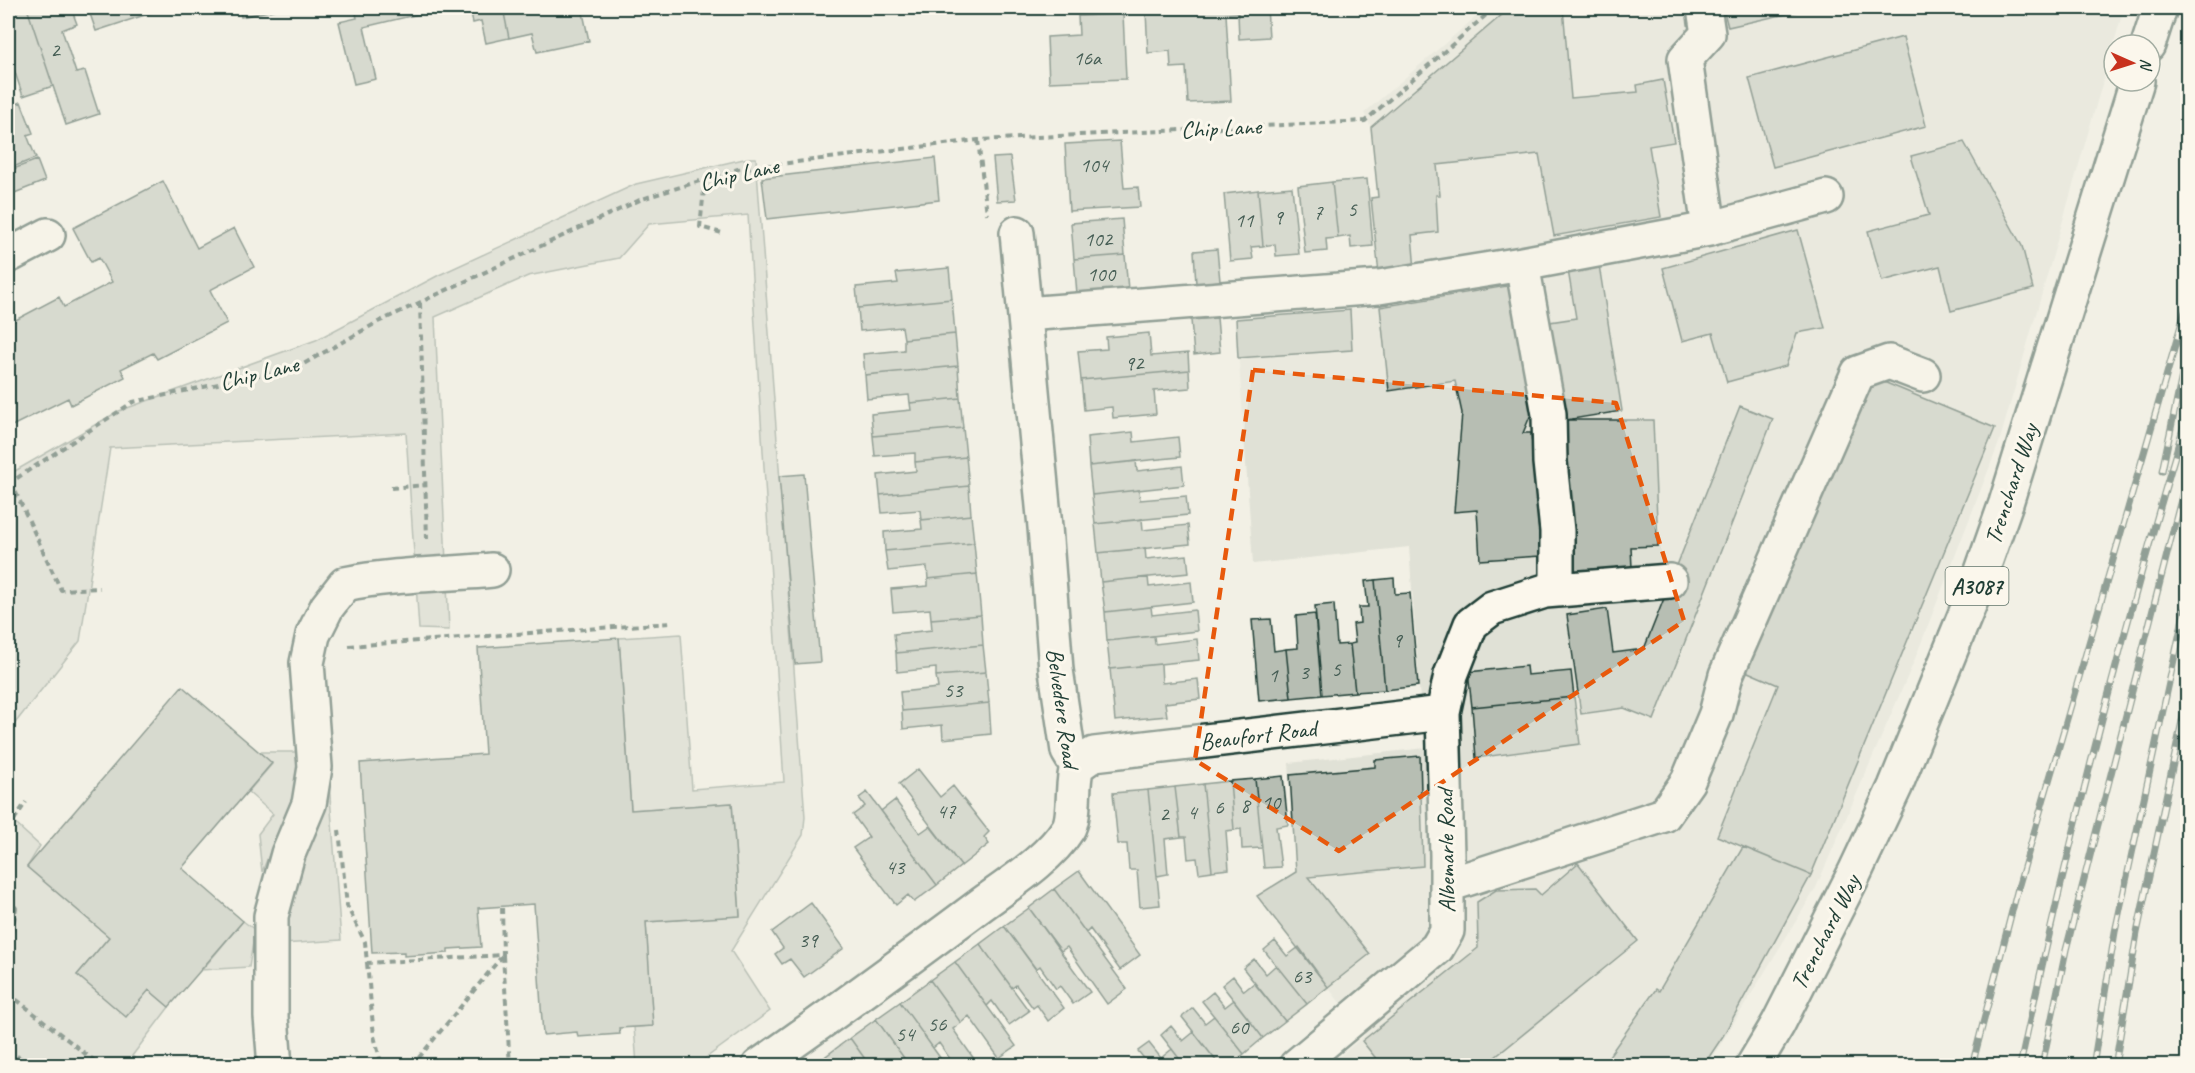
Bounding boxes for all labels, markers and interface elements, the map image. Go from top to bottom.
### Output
north arrow [2102,33,2162,93]
house number: 2 [50,37,61,63]
house number: 16a [1073,45,1103,71]
text: N [2136,58,2156,72]
street label: Chip Lane [1180,111,1264,145]
street label: Chip Lane [697,150,784,198]
house number: 104 [1080,152,1111,178]
house number: 5 [1347,196,1358,222]
house number: 7 [1313,199,1324,225]
house number: 9 [1273,204,1284,230]
house number: 11 [1235,207,1255,233]
house number: 102 [1084,226,1114,252]
house number: 100 [1087,261,1117,287]
street label: Chip Lane [216,348,304,397]
house number: 92 [1125,350,1145,376]
street label: Trenchard Way [1977,418,2045,548]
road number: A3087 [1946,567,2008,605]
house number: 9 [1392,627,1403,653]
street label: Belvedere Road [1040,646,1087,773]
house number: 5 [1331,656,1342,682]
house number: 3 [1299,659,1310,685]
house number: 1 [1268,662,1279,688]
house number: 53 [944,677,964,703]
street label: Beaufort Road [1198,713,1321,757]
street label: Albemarle Road [1430,785,1462,913]
house number: 10 [1262,789,1282,815]
house number: 8 [1240,792,1252,818]
house number: 6 [1214,794,1224,820]
house number: 47 [937,798,957,824]
house number: 4 [1187,799,1199,825]
house number: 2 [1159,801,1170,827]
house number: 43 [886,854,906,880]
street label: Trenchard Way [1783,868,1868,995]
house number: 39 [799,927,819,953]
house number: 63 [1293,963,1313,989]
house number: 56 [928,1011,947,1037]
house number: 60 [1230,1014,1250,1040]
house number: 54 [896,1021,917,1047]

